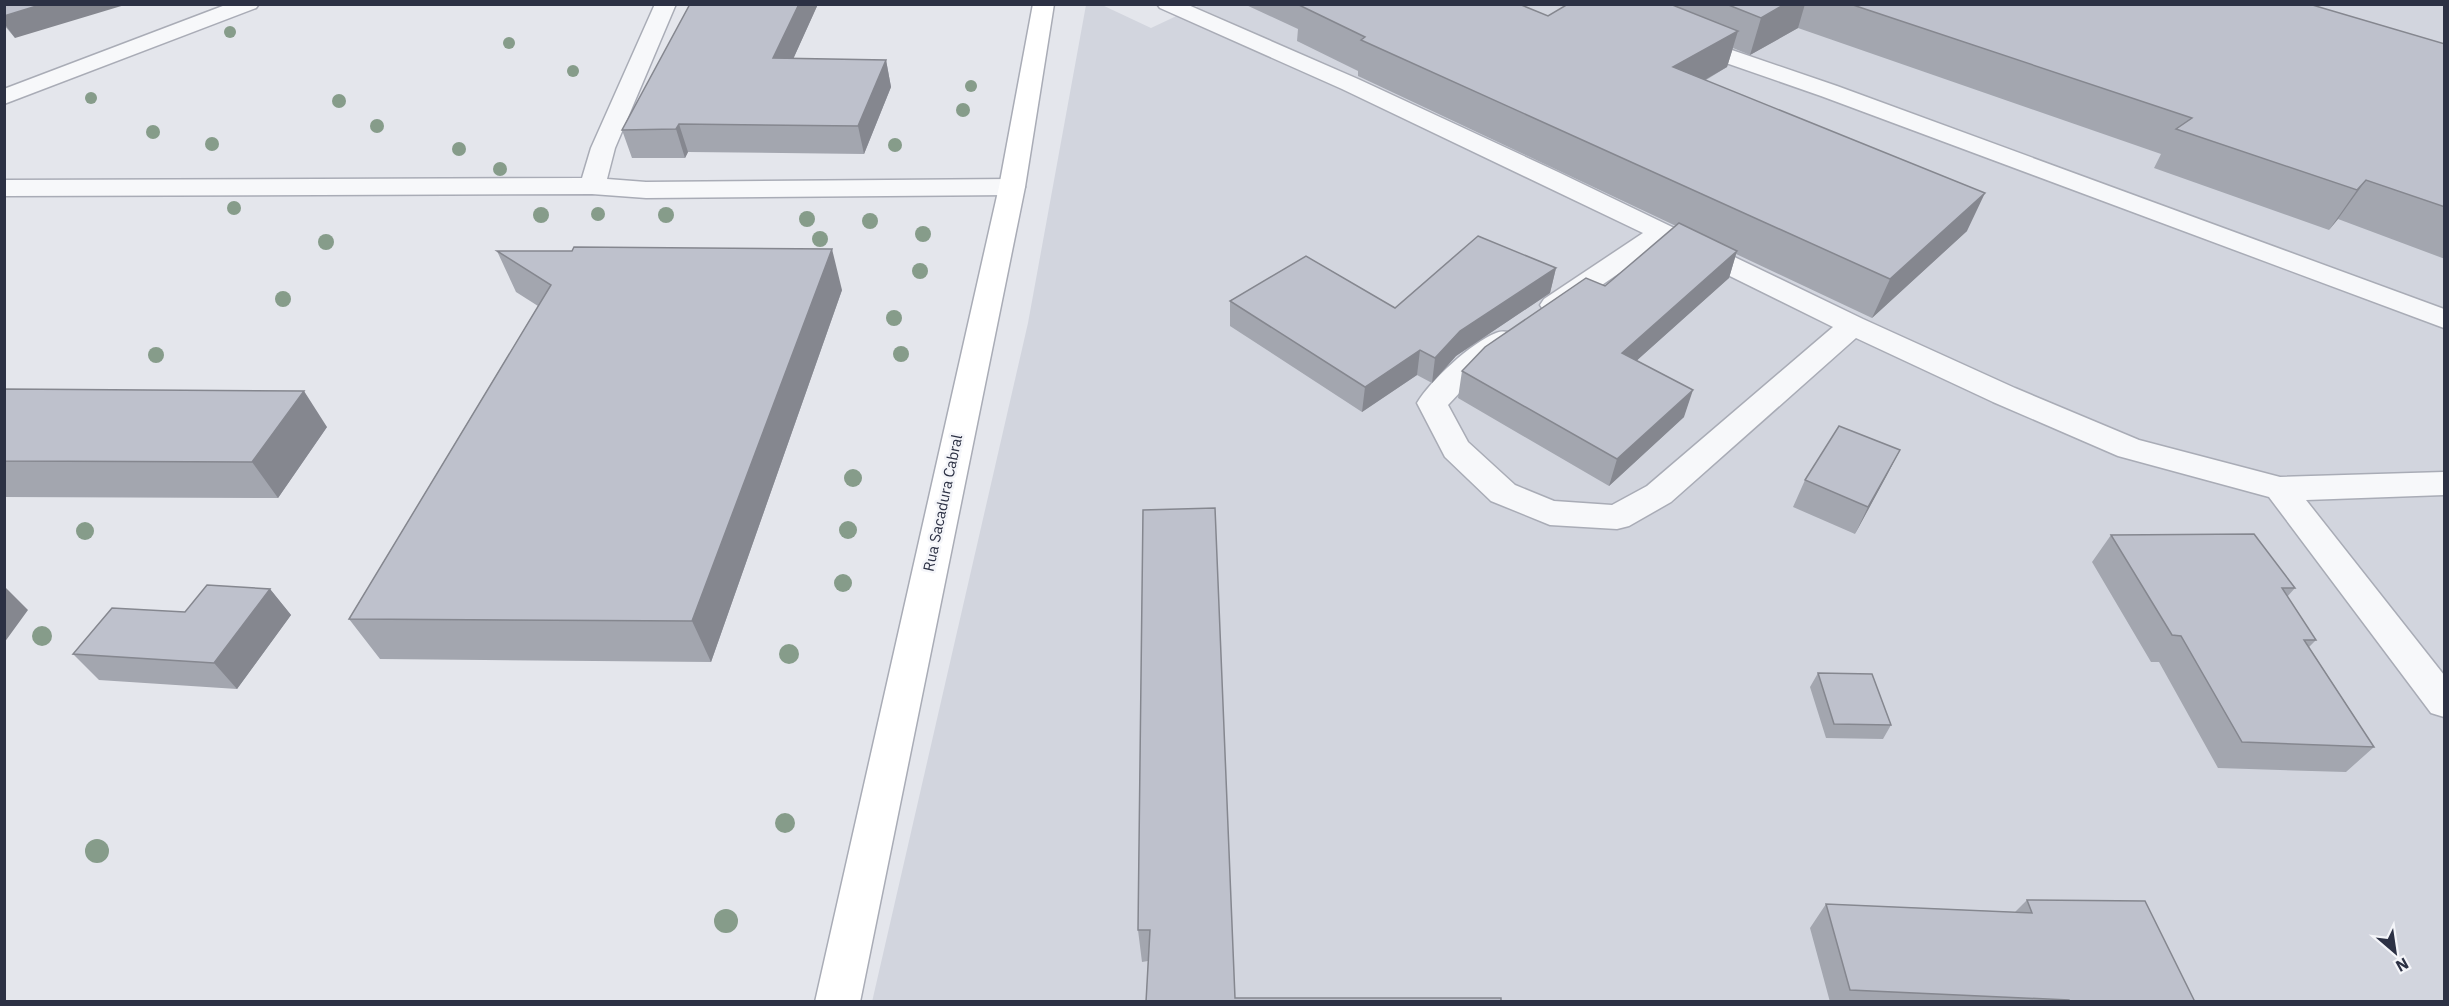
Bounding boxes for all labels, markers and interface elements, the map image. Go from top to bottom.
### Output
street label: Rua Sacadura Cabral [919,433,966,573]
north arrow [2365,922,2425,982]
text: N [2392,954,2412,977]

